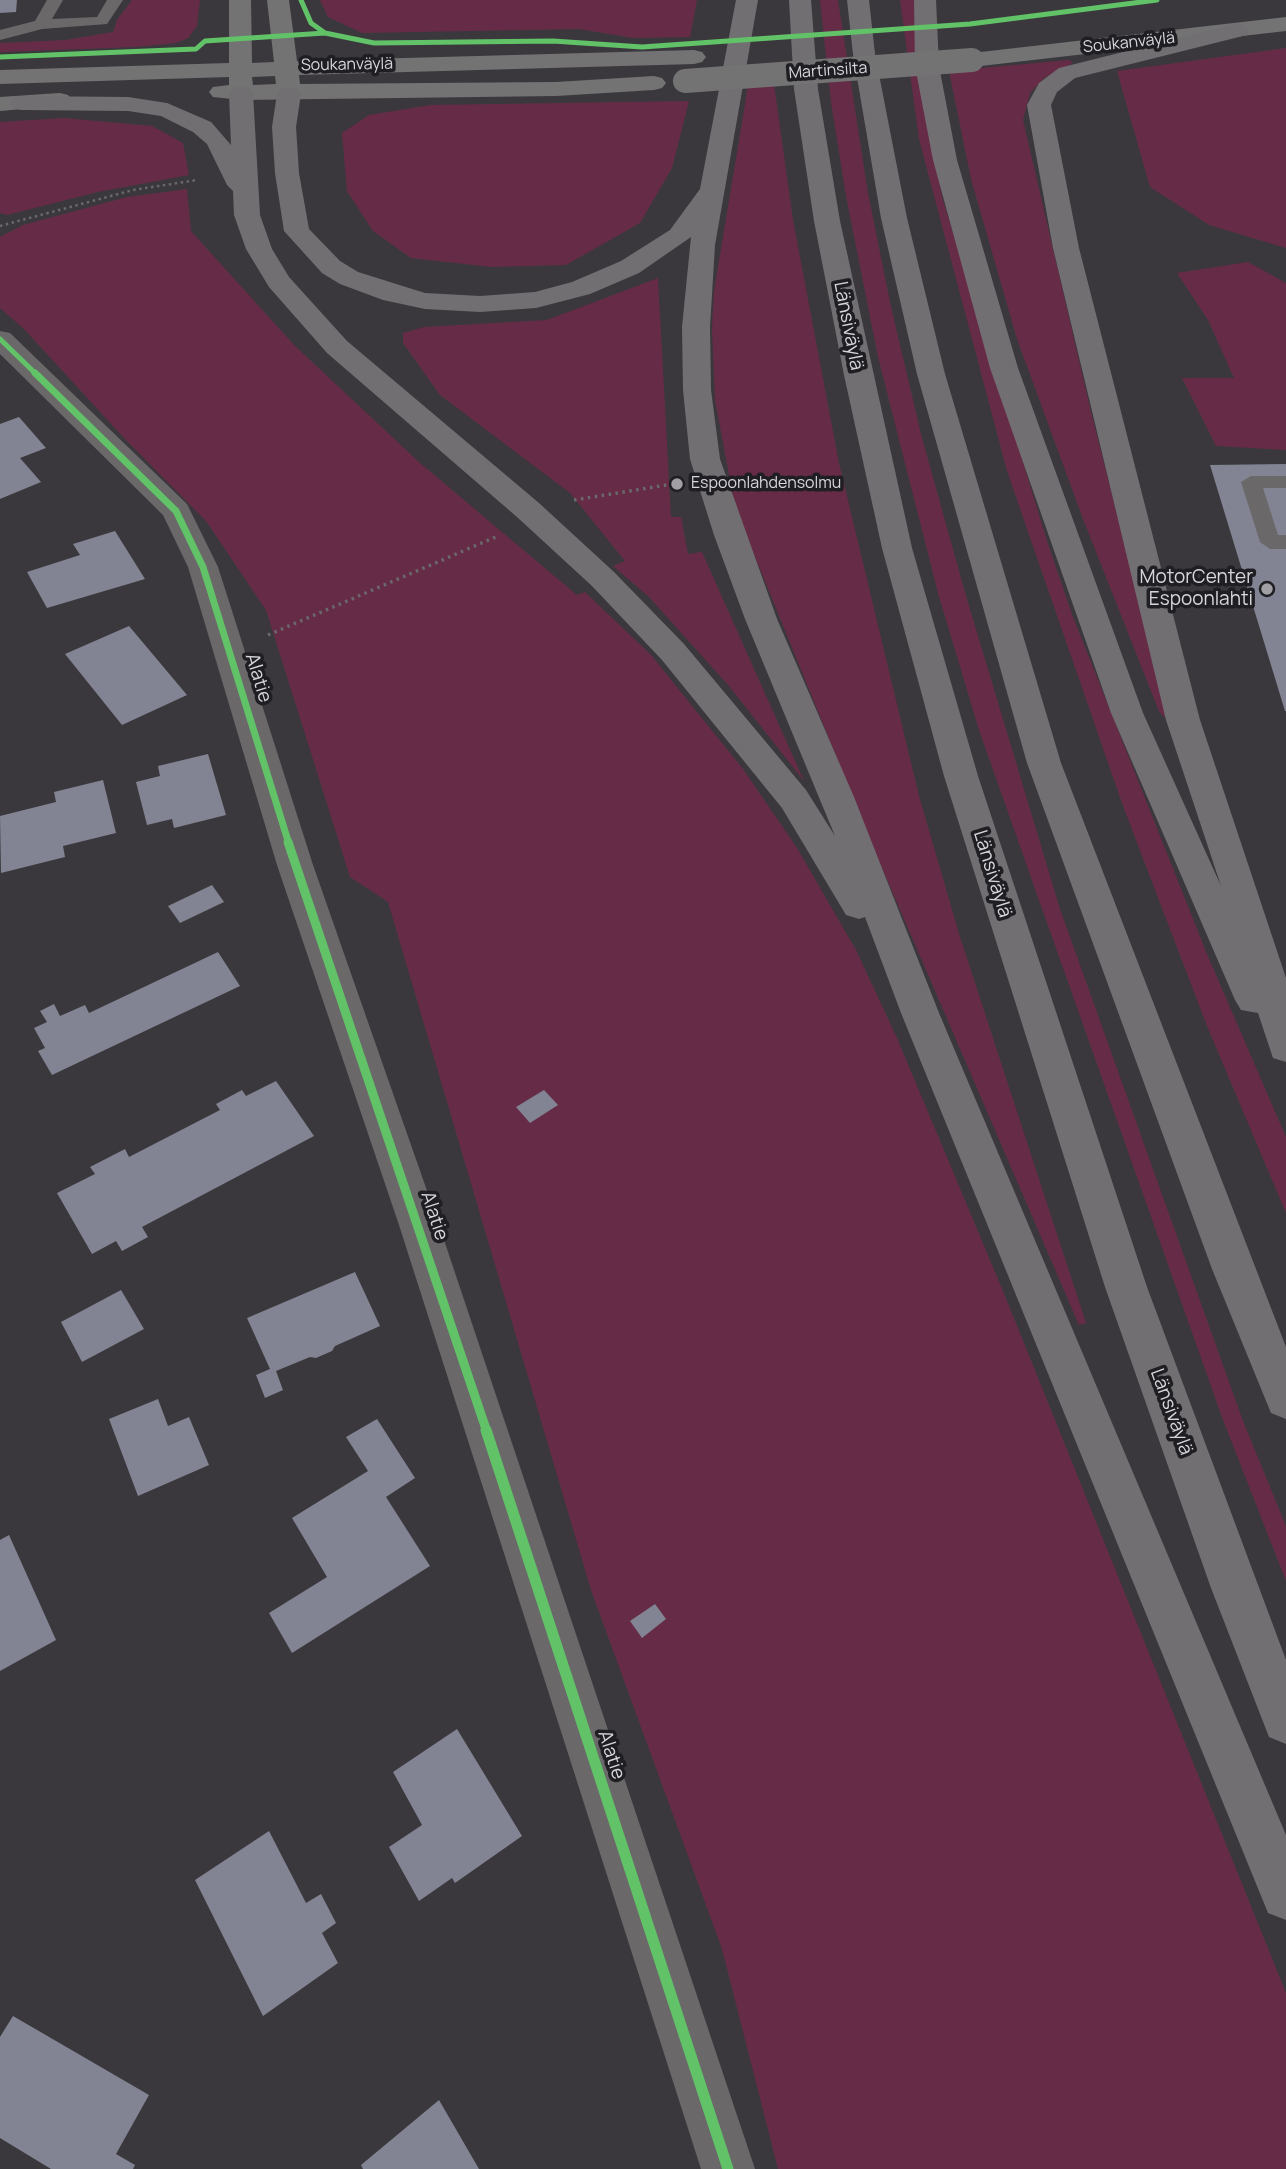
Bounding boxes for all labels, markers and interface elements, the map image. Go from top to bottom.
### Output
street label: Soukanväylä [1082,29,1176,57]
street label: Soukanväylä [301,55,393,75]
street label: Martinsilta [788,59,868,83]
street label: Länsiväylä [828,280,868,372]
place label: Espoonlahdensolmu [691,474,841,494]
marker: Espoonlahdensolmu [669,476,685,492]
place label: MotorCenter Espoonlahti [1140,567,1253,611]
marker: MotorCenter Espoonlahti [1259,581,1275,597]
street label: Alatie [240,651,276,705]
street label: Länsiväylä [968,828,1016,920]
street label: Alatie [415,1189,453,1243]
street label: Länsiväylä [1145,1366,1197,1458]
street label: Alatie [592,1728,630,1782]

